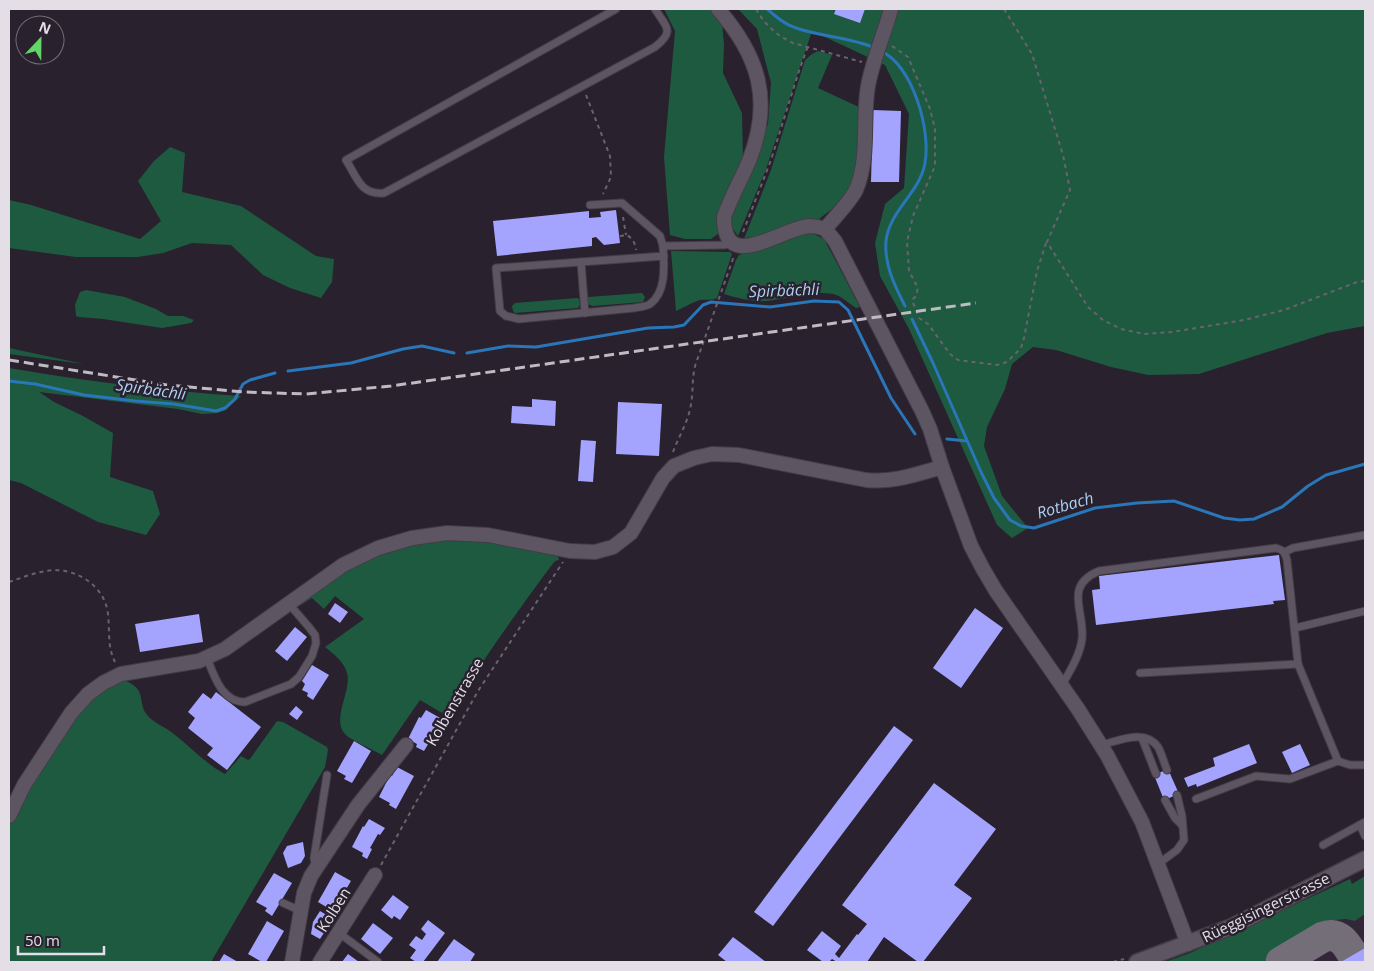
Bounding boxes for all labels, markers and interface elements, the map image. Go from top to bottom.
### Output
north arrow [15,15,65,65]
text: N [36,17,54,38]
water label: Spirbächli [748,278,821,302]
water label: Spirbächli [115,373,188,405]
water label: Rotbach [1034,486,1096,524]
street label: Kolbenstrasse [421,654,487,749]
street label: Rüeggisingerstrasse [1199,868,1333,947]
street label: Kolben [312,883,355,935]
scale bar [18,924,104,956]
text: 50 m [25,930,60,950]

